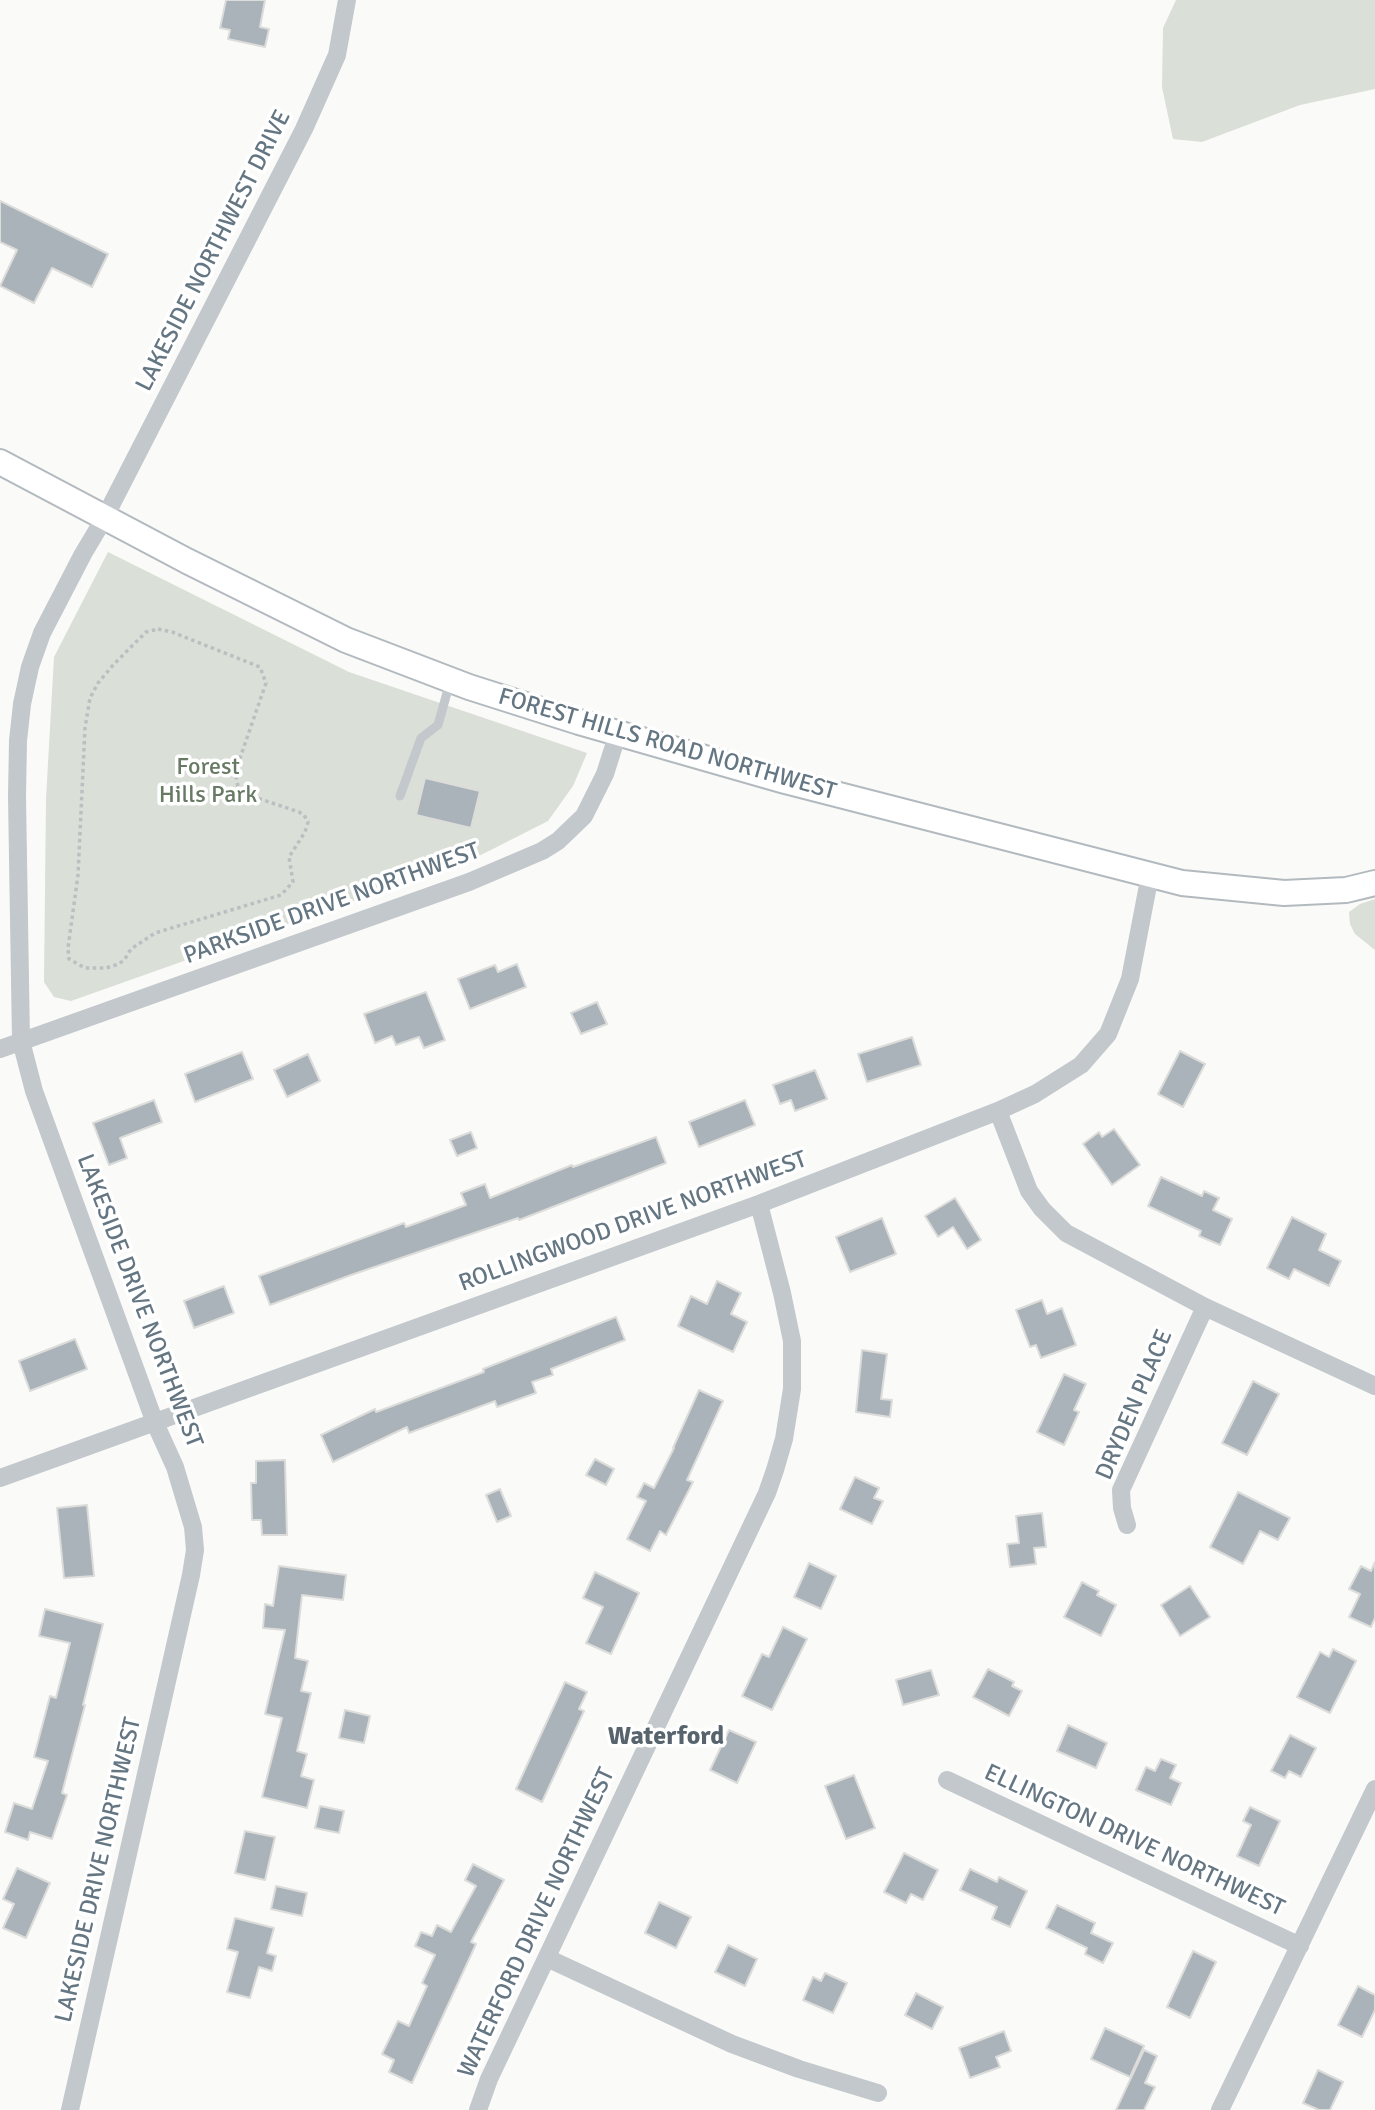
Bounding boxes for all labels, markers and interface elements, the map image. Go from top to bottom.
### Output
street label: LAKESIDE NORTHWEST DRIVE [130,105,298,397]
street label: FOREST HILLS ROAD NORTHWEST [495,683,839,807]
park label: Forest Hills Park [159,754,257,810]
street label: PARKSIDE DRIVE NORTHWEST [180,837,484,971]
street label: ROLLINGWOOD DRIVE NORTHWEST [455,1146,811,1298]
street label: LAKESIDE DRIVE NORTHWEST [70,1150,208,1452]
street label: DRYDEN PLACE [1090,1325,1180,1485]
street label: LAKESIDE DRIVE NORTHWEST [50,1715,148,2025]
district label: Waterford [608,1721,724,1753]
street label: ELLINGTON DRIVE NORTHWEST [979,1759,1289,1923]
street label: WATERFORD DRIVE NORTHWEST [452,1763,622,2083]

